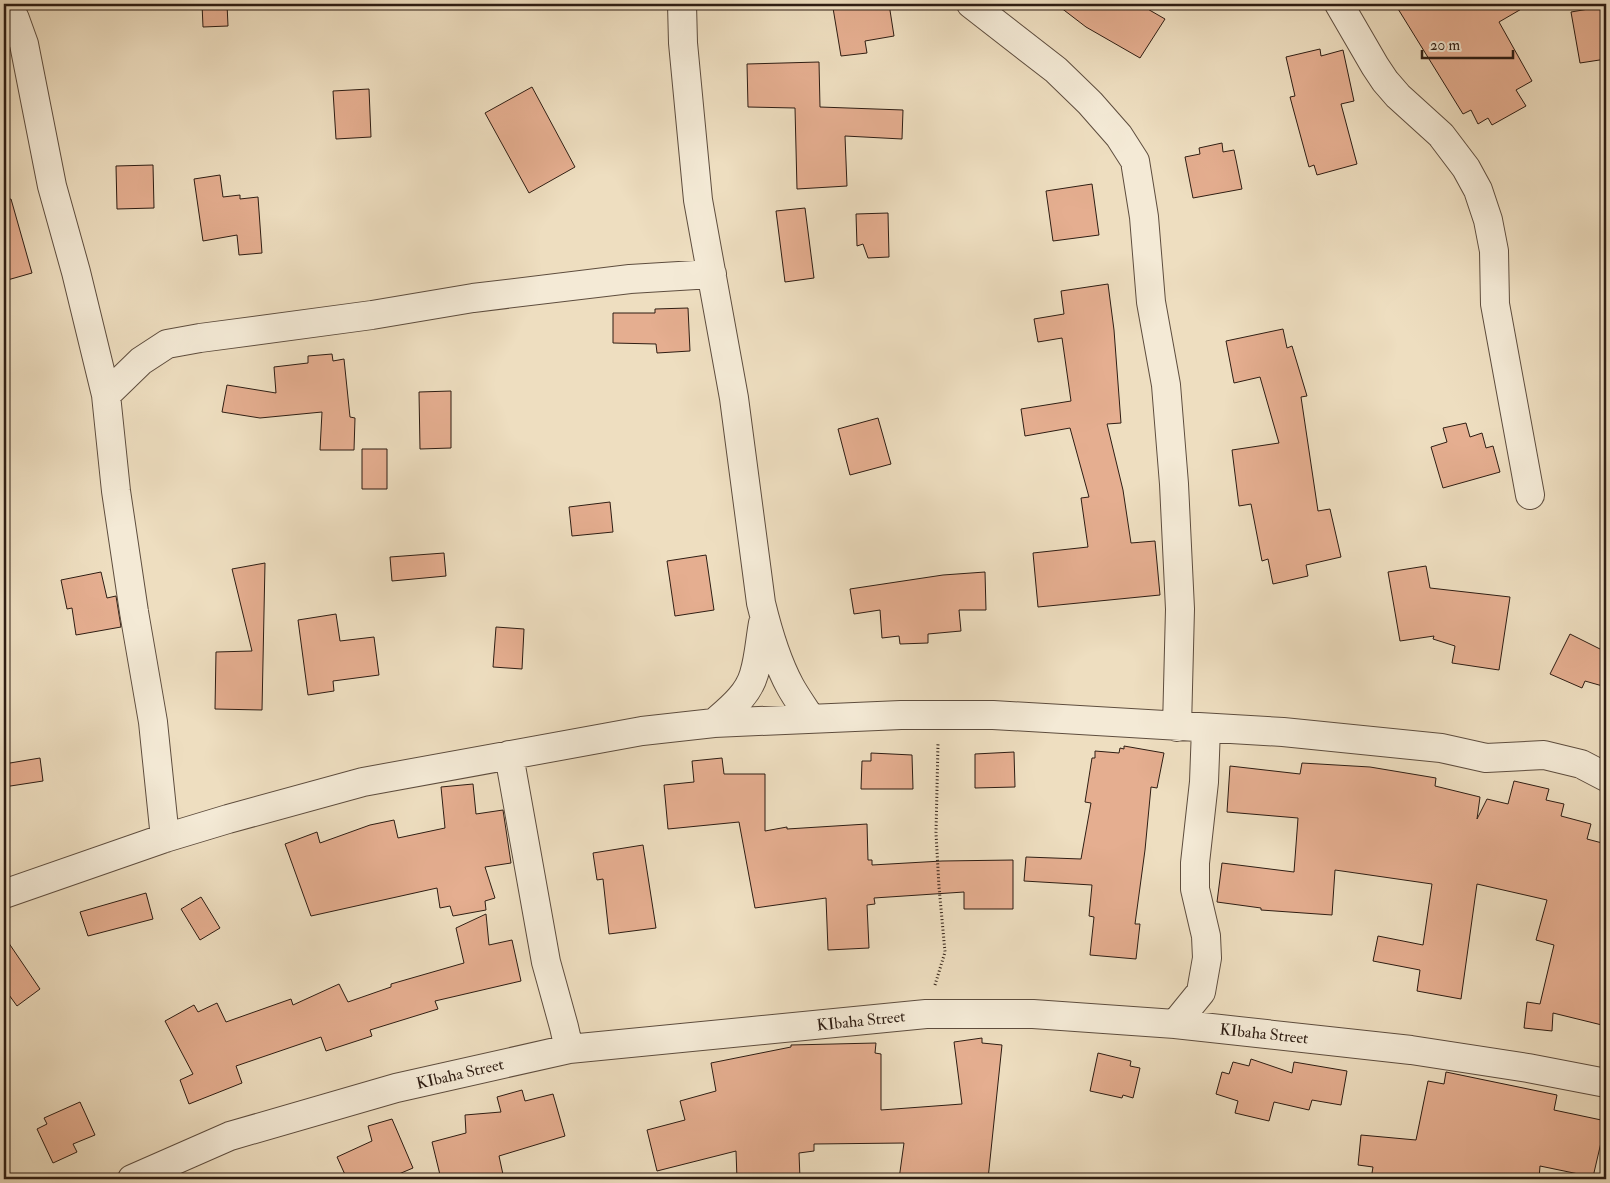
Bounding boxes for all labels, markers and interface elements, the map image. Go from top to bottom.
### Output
scale bar [1422,28,1514,60]
text: 20 m [1430,36,1460,55]
street label: KIbaha Street [816,1006,906,1036]
street label: KIbaha Street [1219,1019,1309,1049]
street label: KIbaha Street [414,1054,506,1094]

